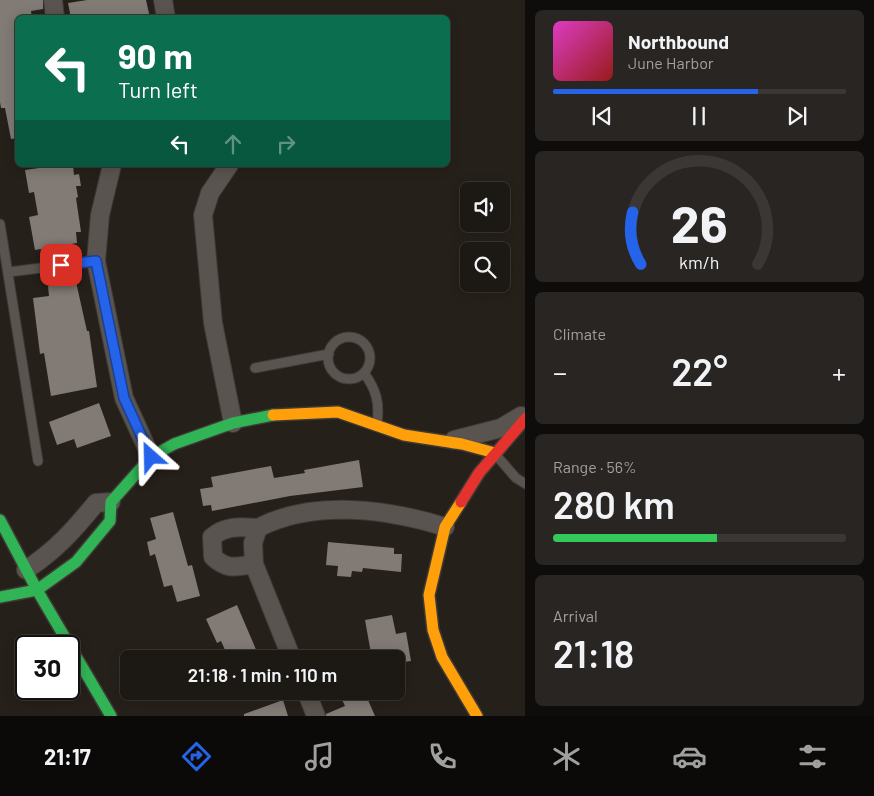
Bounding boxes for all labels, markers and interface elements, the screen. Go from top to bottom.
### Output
text: Northbound [628,30,729,53]
text: 90 m [118,34,193,76]
icon: left [35,35,100,100]
text: June Harbor [628,53,714,72]
text: Turn left [118,76,198,102]
icon: previous [588,102,616,130]
icon: pause [685,102,713,130]
icon: next [783,102,811,130]
icon: left [166,130,194,158]
icon: ahead [219,130,247,158]
icon: right [272,130,300,158]
map controls [460,182,510,292]
button: sound [460,182,510,232]
text: 26 [671,191,728,253]
button: search [460,242,510,292]
pin [40,244,82,286]
icon: arrive [47,251,75,279]
text: km/h [679,251,720,273]
text: Climate [553,324,606,343]
text: 22° [671,348,728,394]
text: − [553,355,567,389]
text: + [832,355,846,389]
position arrow [124,430,176,482]
text: Range · 56% [553,457,636,476]
text: 280 km [553,481,675,527]
text: Arrival [553,606,598,625]
text: 21:18 [553,630,634,676]
speed limit sign: 30 [15,635,80,700]
text: 21:18 · 1 min · 110 m [188,663,337,686]
icon: directions [179,739,214,774]
icon: music [302,739,337,774]
icon: phone [425,739,460,774]
icon: climate [549,739,584,774]
icon: car [672,739,707,774]
icon: filters [795,739,830,774]
text: 21:17 [44,743,91,769]

